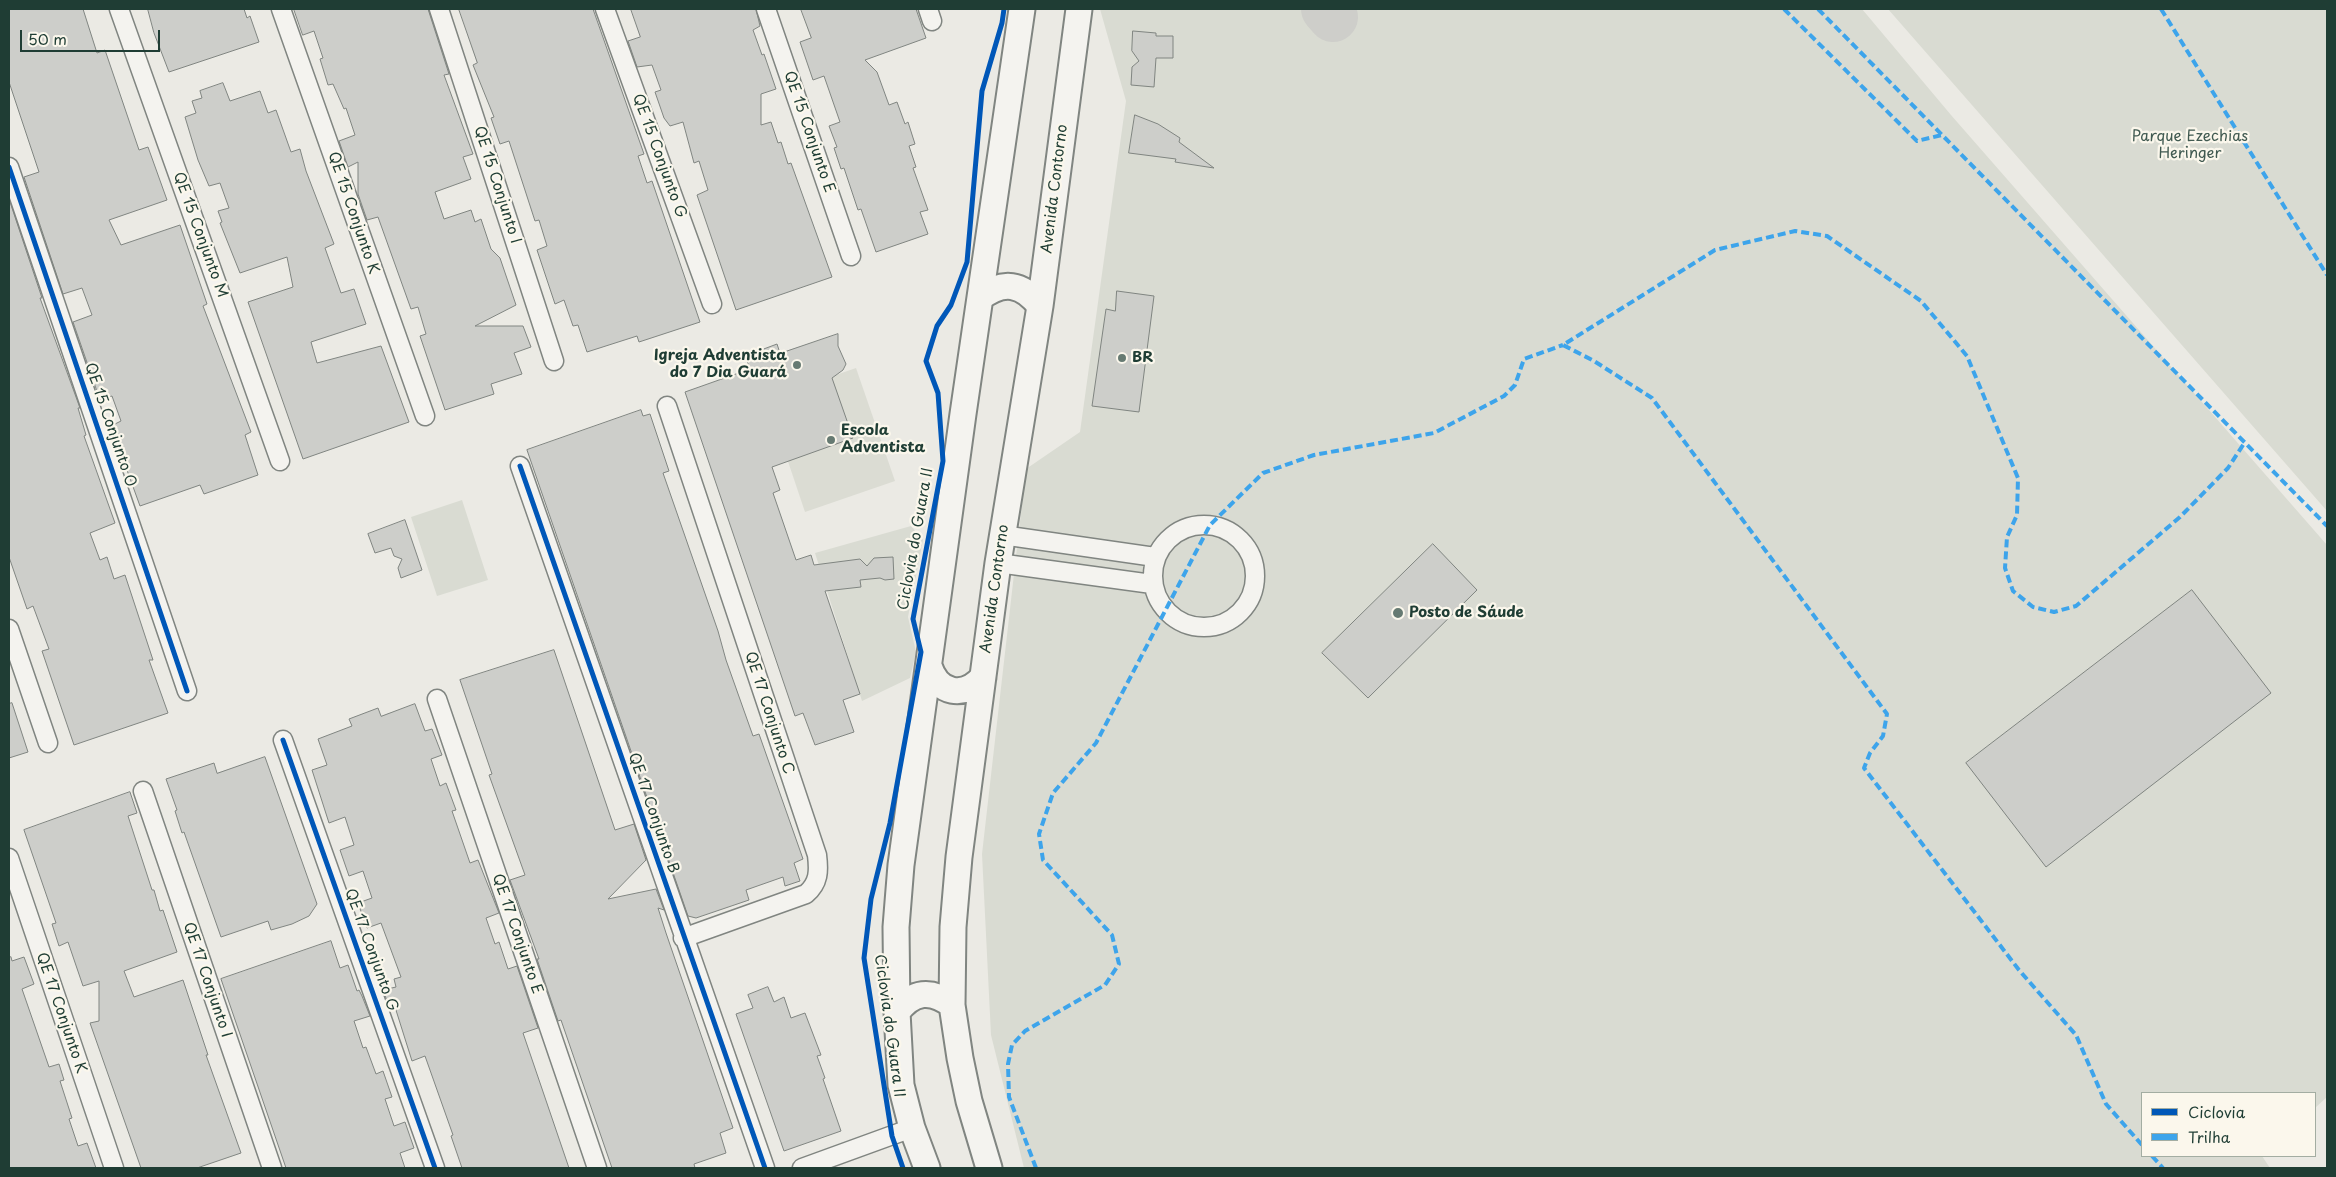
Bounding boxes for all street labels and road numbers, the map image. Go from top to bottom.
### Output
street label: QE 15 Conjunto E [780,69,838,195]
street label: QE 15 Conjunto G [628,92,690,220]
street label: Avenida Contorno [1038,123,1072,255]
street label: QE 15 Conjunto I [469,124,525,246]
street label: QE 15 Conjunto K [324,149,382,277]
street label: QE 15 Conjunto M [169,170,231,300]
street label: QE 15 Conjunto O [80,361,140,489]
street label: Ciclovia do Guara II [895,466,937,612]
street label: Avenida Contorno [977,523,1013,655]
street label: QE 17 Conjunto C [741,649,797,777]
street label: QE 17 Conjunto B [624,750,682,876]
street label: QE 17 Conjunto E [488,872,546,996]
street label: QE 17 Conjunto G [340,886,402,1014]
street label: QE 17 Conjunto I [179,920,235,1040]
street label: QE 17 Conjunto K [32,950,90,1076]
street label: Ciclovia do Guara II [870,953,908,1099]

